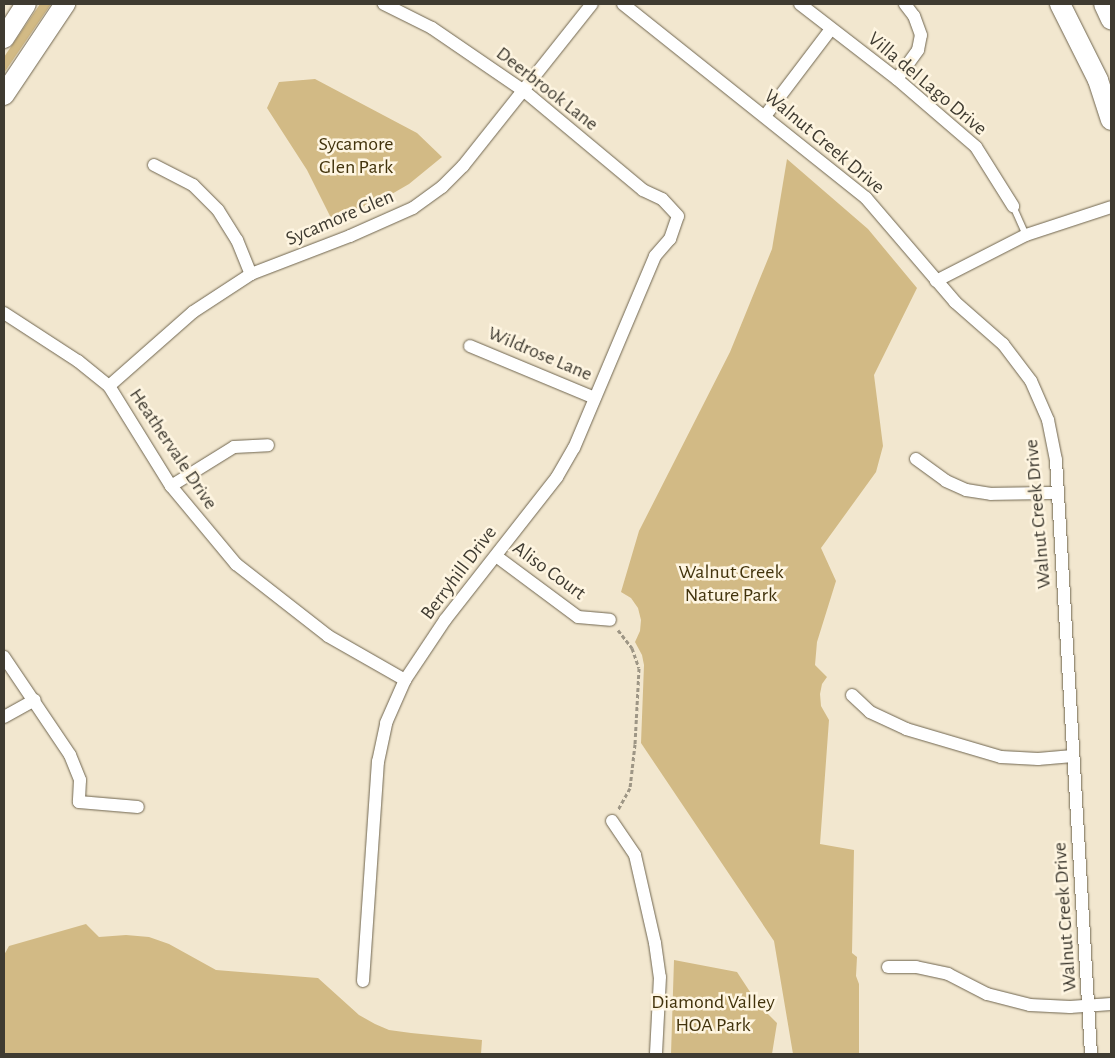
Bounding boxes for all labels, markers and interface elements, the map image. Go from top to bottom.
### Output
street label: Villa del Lago Drive [862,27,992,141]
street label: Deerbrook Lane [491,42,603,136]
street label: Walnut Creek Drive [759,85,889,199]
park label: Sycamore Glen Park [318,133,394,180]
street label: Sycamore Glen [283,185,397,251]
street label: Wildrose Lane [484,321,596,387]
street label: Heathervale Drive [124,384,222,514]
street label: Walnut Creek Drive [1020,438,1056,590]
street label: Berryhill Drive [416,521,502,625]
street label: Aliso Court [508,536,590,606]
park label: Walnut Creek Nature Park [678,560,784,607]
street label: Walnut Creek Drive [1048,841,1082,993]
park label: Diamond Valley HOA Park [651,990,775,1037]

